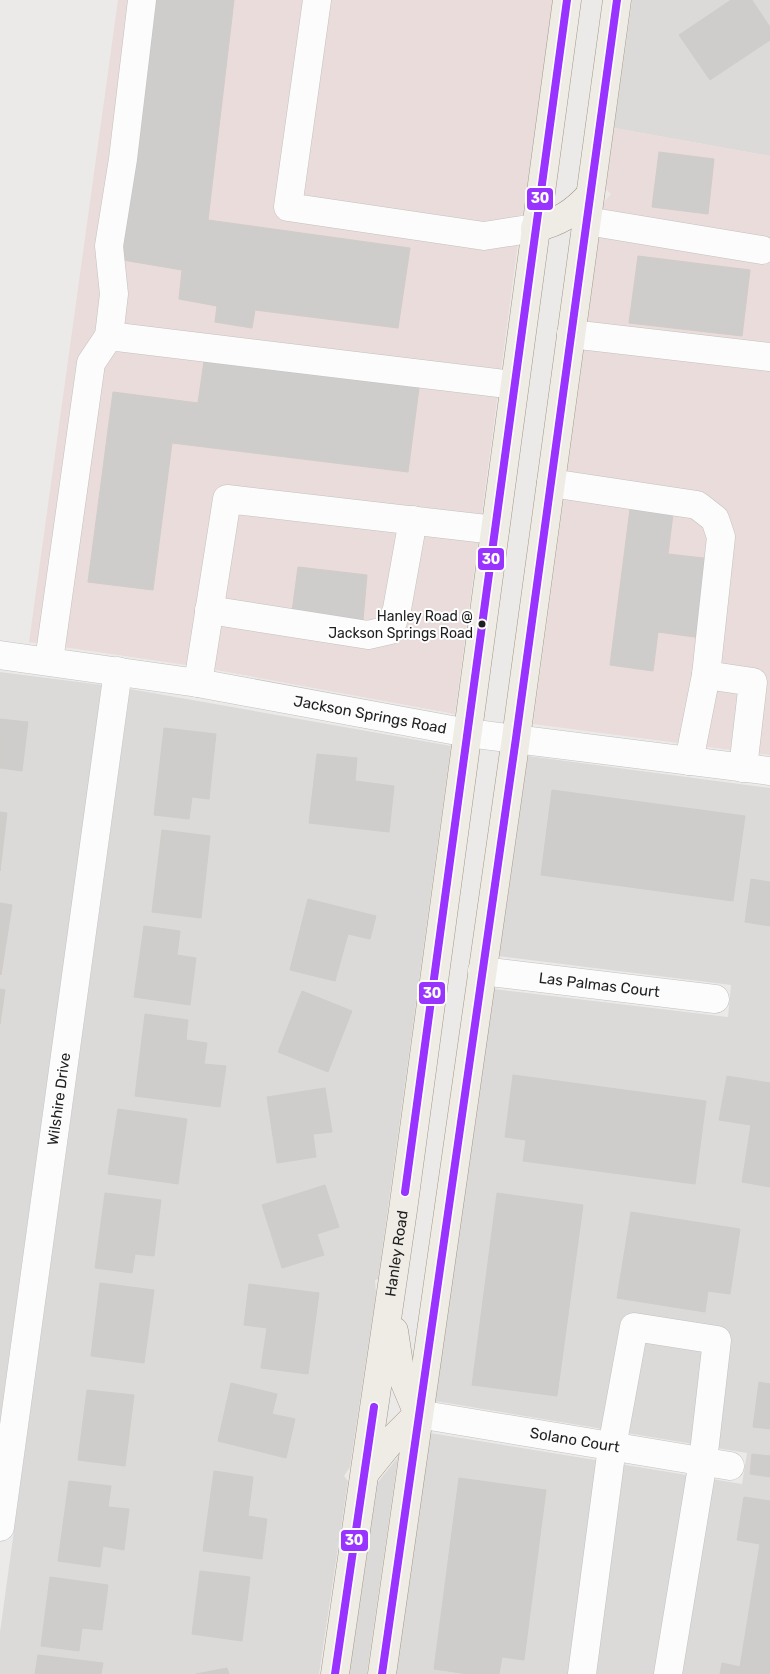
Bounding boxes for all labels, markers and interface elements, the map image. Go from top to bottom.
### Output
line badge: 30 [526,187,554,211]
text: 30 [531,190,549,207]
line badge: 30 [477,547,505,571]
text: 30 [482,551,500,568]
place label: Hanley Road @ Jackson Springs Road [328,608,473,642]
marker: Hanley Road @ Jackson Springs Road [477,619,487,629]
street label: Jackson Springs Road [292,692,448,738]
street label: Las Palmas Court [538,969,661,1001]
line badge: 30 [418,981,446,1005]
text: 30 [423,985,441,1002]
street label: Wilshire Drive [44,1051,74,1147]
street label: Hanley Road [381,1209,412,1298]
street label: Solano Court [529,1424,621,1456]
line badge: 30 [340,1529,369,1552]
text: 30 [345,1532,363,1549]

